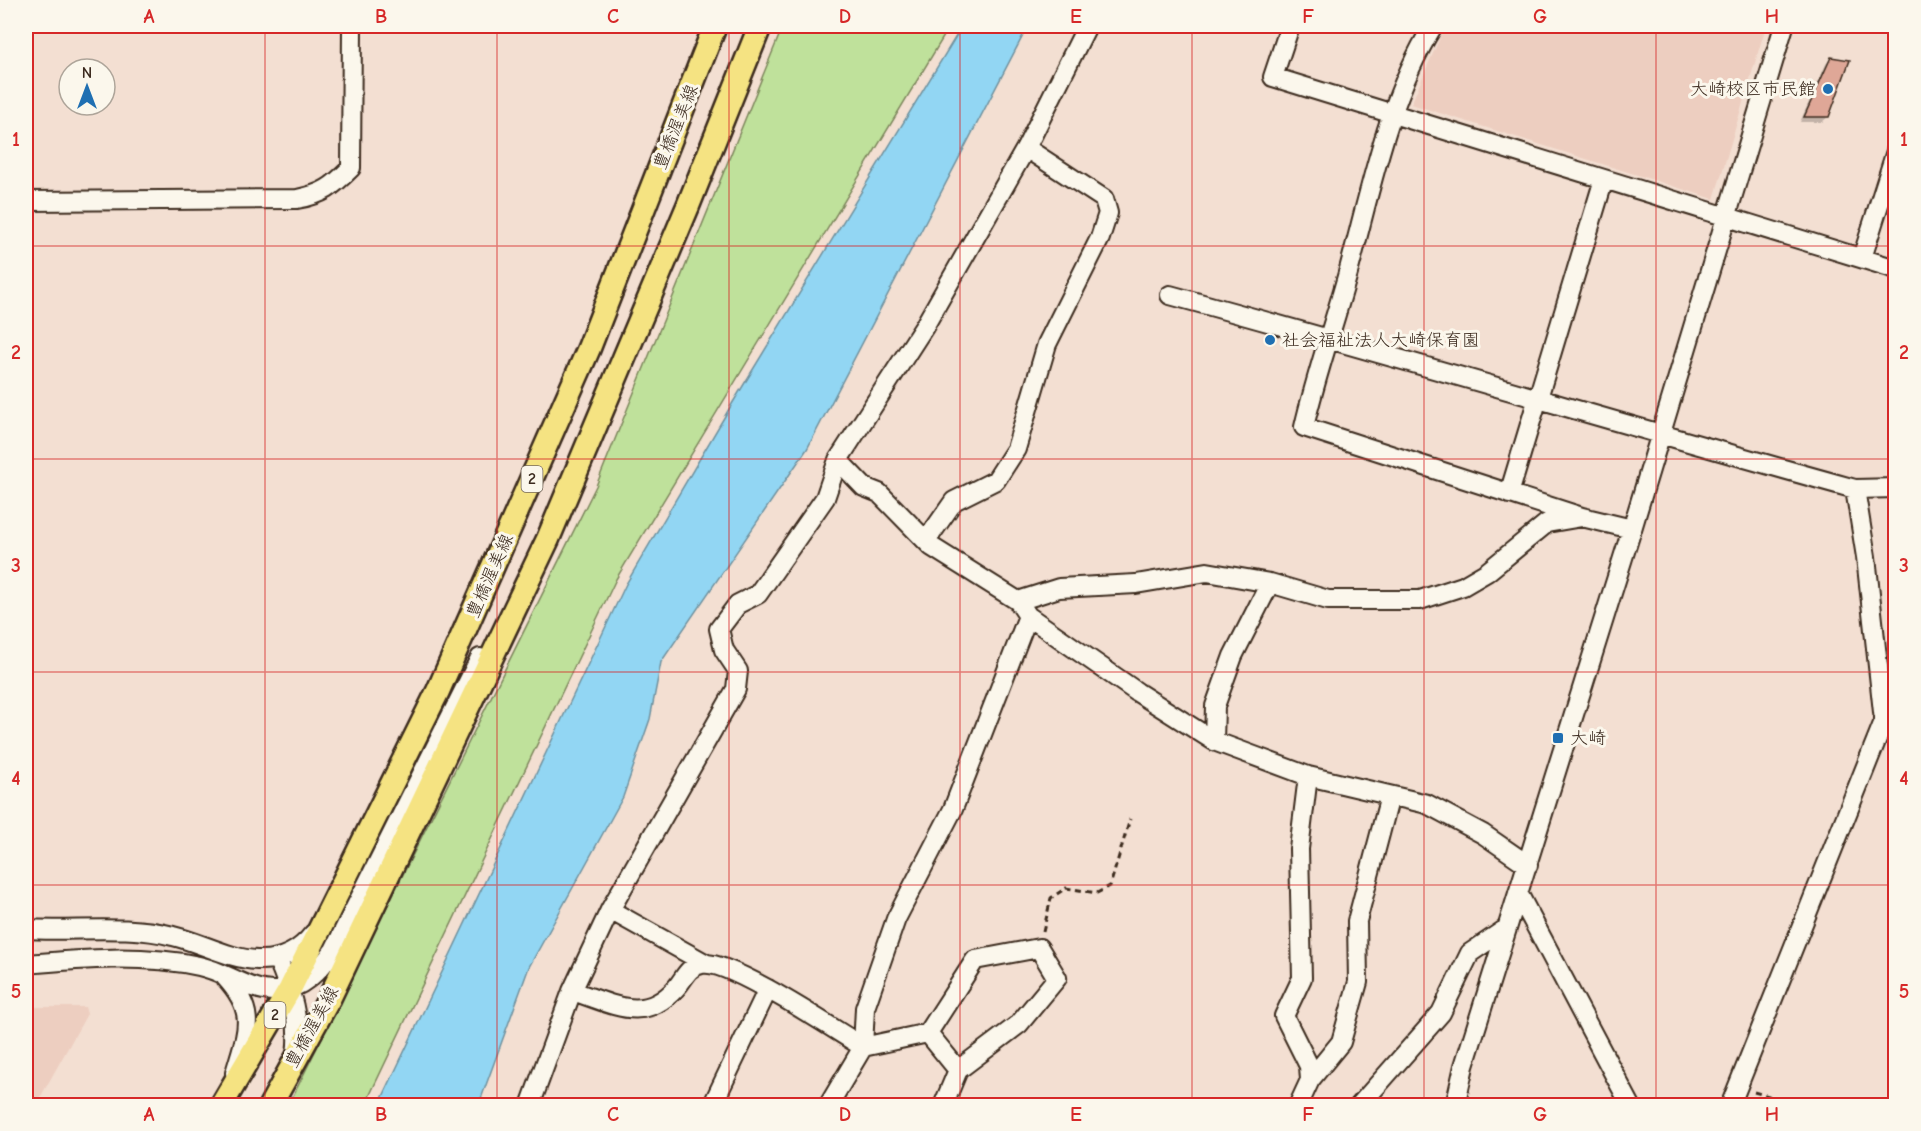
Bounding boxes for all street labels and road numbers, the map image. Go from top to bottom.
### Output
street label: 豊橋渥美線 [649,81,703,173]
road number: 2 [522,466,542,492]
street label: 豊橋渥美線 [462,531,518,621]
street label: 豊橋渥美線 [281,983,343,1071]
road number: 2 [264,1002,286,1028]

